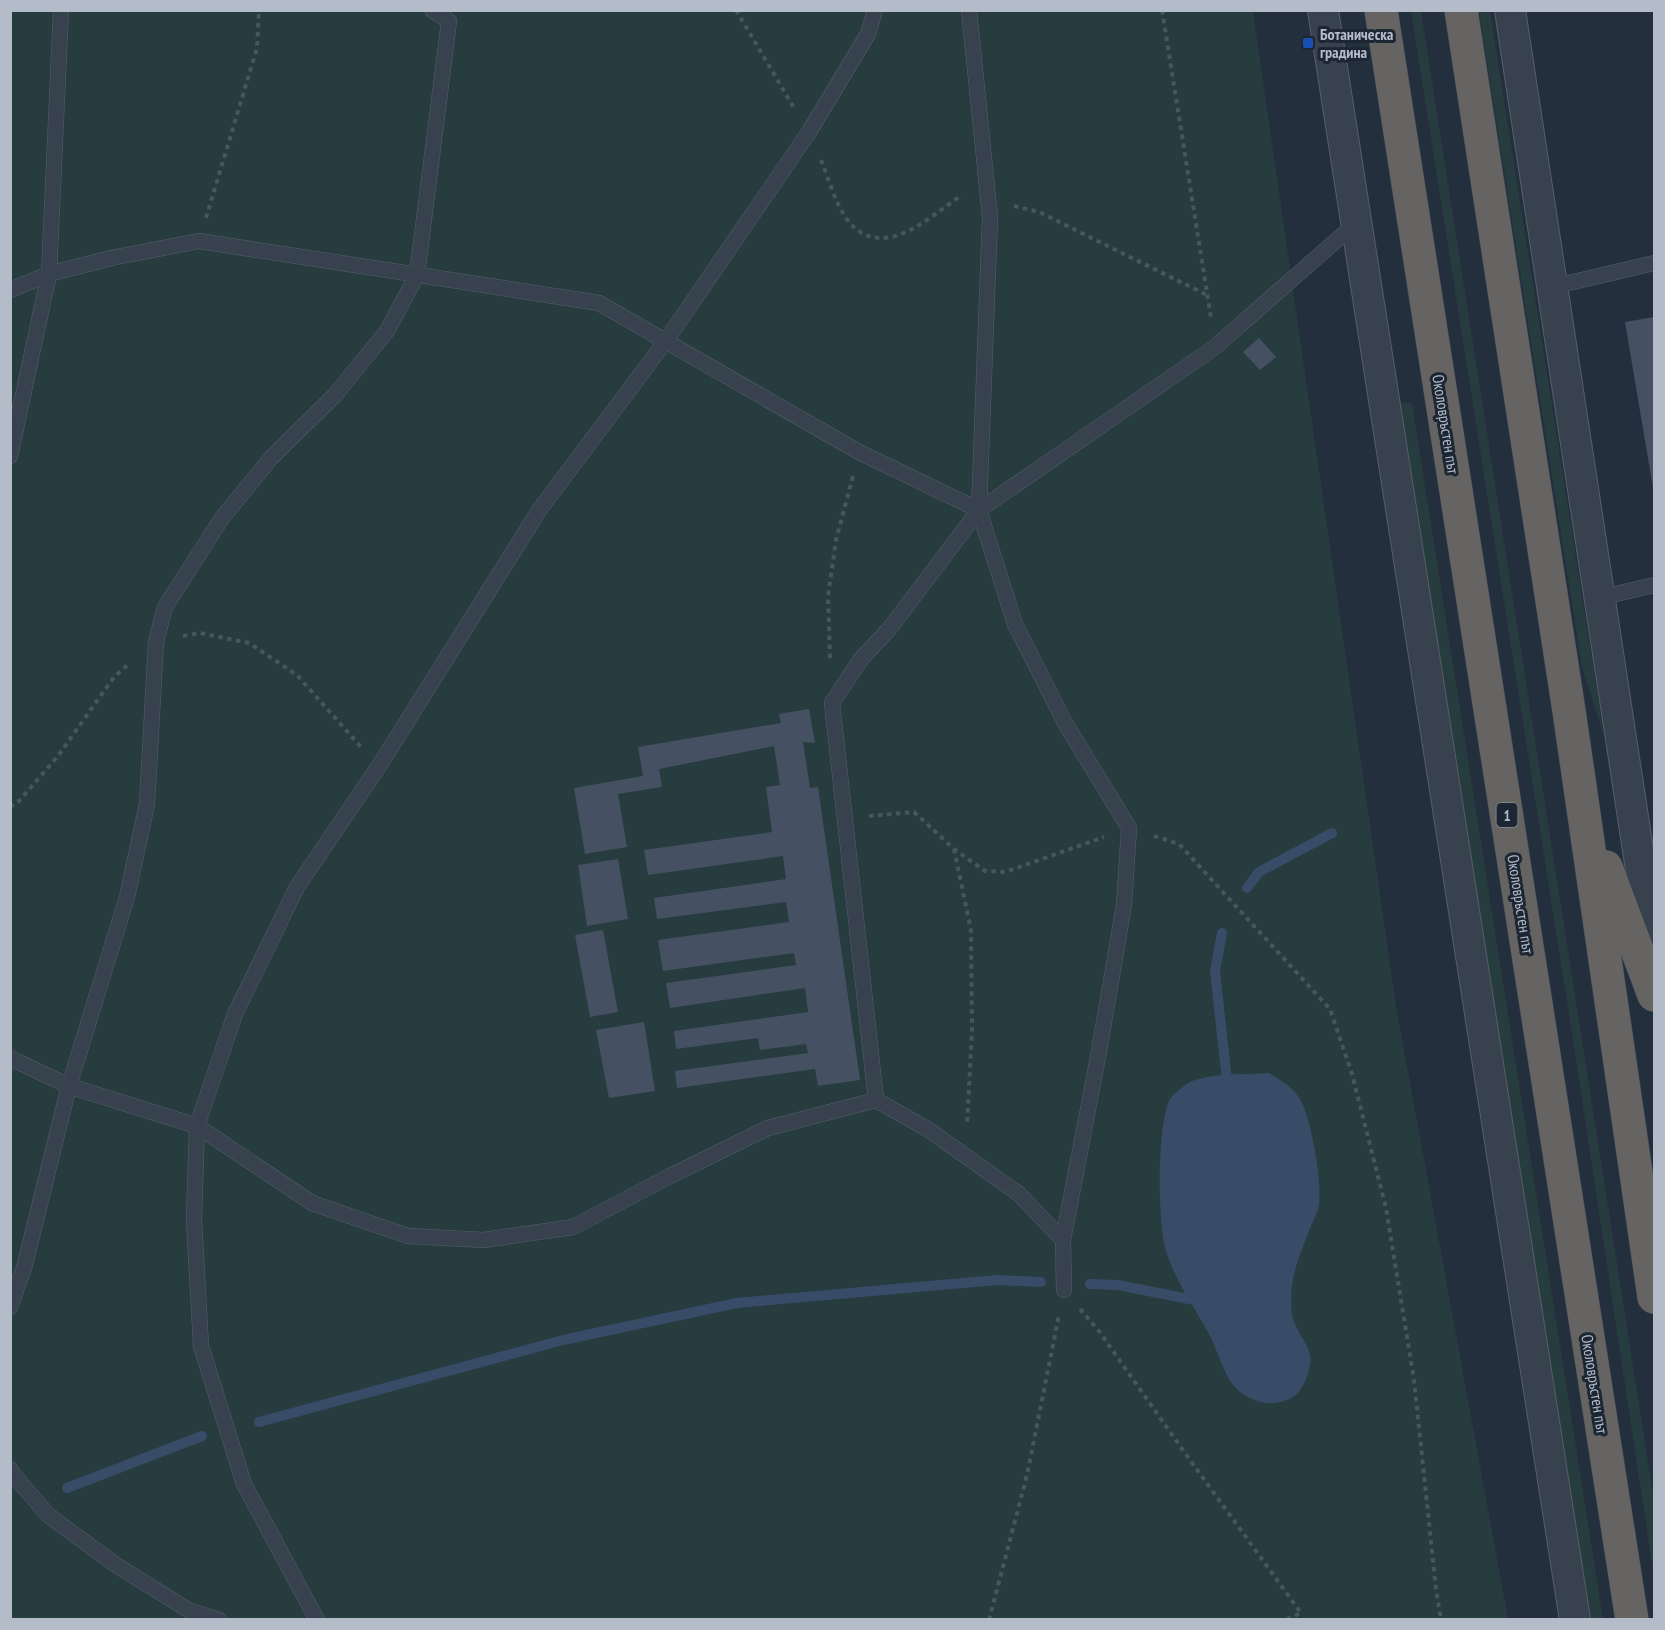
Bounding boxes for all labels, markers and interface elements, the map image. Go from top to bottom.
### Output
place label: Ботаническа градина [1320,24,1394,62]
marker: Ботаническа градина [1301,36,1315,50]
street label: Околовръстен път [1428,373,1464,476]
road number: 1 [1496,803,1518,827]
street label: Околовръстен път [1503,853,1539,956]
street label: Околовръстен път [1577,1333,1613,1436]

